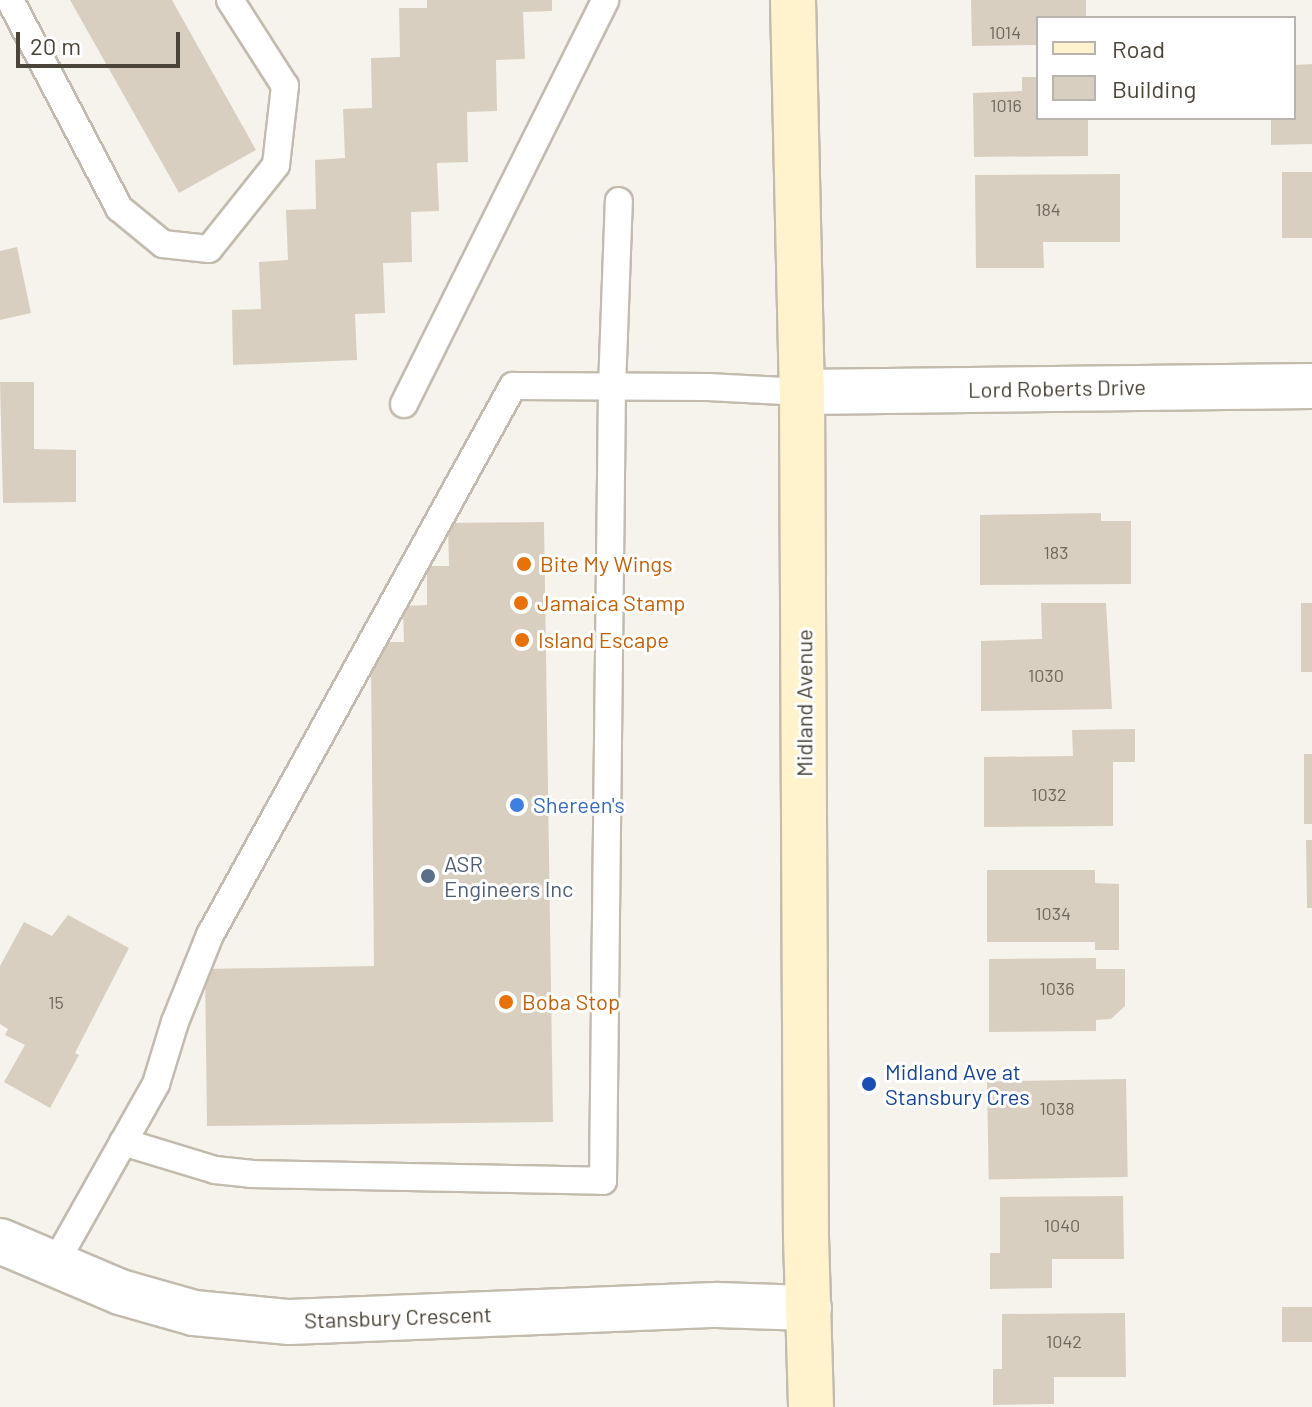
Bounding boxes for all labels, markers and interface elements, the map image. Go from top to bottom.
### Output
scale bar [20,16,184,66]
legend [1036,16,1296,120]
house number: 1014 [989,21,1021,43]
text: 20 m [30,31,81,60]
text: Road [1112,34,1165,63]
text: Building [1112,74,1196,103]
house number: 1016 [990,94,1022,116]
house number: 184 [1035,198,1061,220]
street label: Lord Roberts Drive [968,373,1146,403]
house number: 183 [1044,541,1068,563]
place label: Bite My Wings [540,551,672,577]
marker: Bite My Wings [515,555,533,573]
place label: Jamaica Stamp [537,590,685,616]
marker: Jamaica Stamp [512,594,530,612]
place label: Island Escape [538,627,669,653]
street label: Midland Avenue [791,629,817,777]
marker: Island Escape [513,631,531,649]
house number: 1030 [1028,664,1064,686]
house number: 1032 [1031,783,1067,805]
place label: Shereen's [533,792,625,818]
marker: Shereen's [508,796,526,814]
place label: ASR Engineers Inc [444,850,573,902]
marker: ASR Engineers Inc [419,867,437,885]
house number: 1034 [1035,902,1071,924]
house number: 1036 [1039,977,1075,999]
place label: Boba Stop [522,989,620,1015]
house number: 15 [48,991,64,1013]
marker: Boba Stop [497,993,515,1011]
place label: Midland Ave at Stansbury Cres [885,1058,1030,1110]
marker: Midland Ave at Stansbury Cres [860,1075,878,1093]
house number: 1038 [1039,1097,1075,1119]
house number: 1040 [1044,1214,1080,1236]
street label: Stansbury Crescent [304,1301,492,1333]
house number: 1042 [1046,1330,1082,1352]

